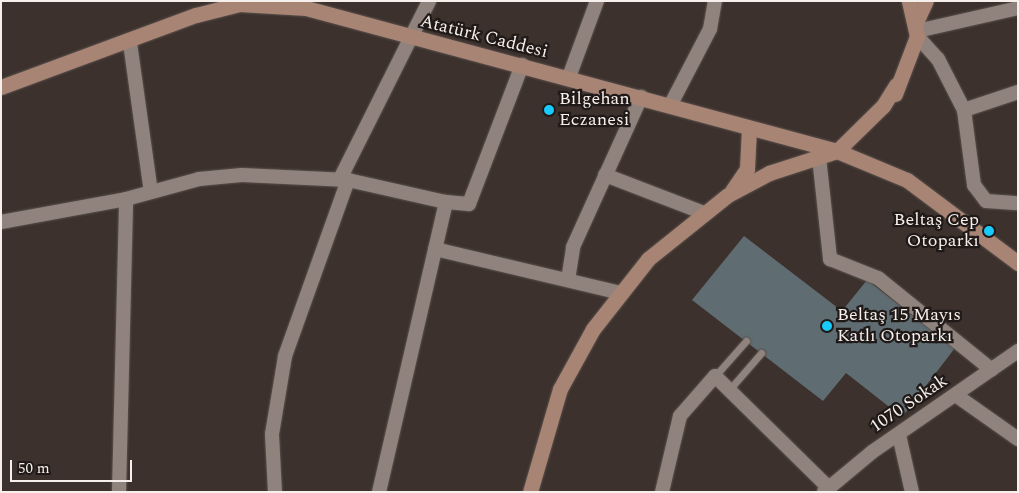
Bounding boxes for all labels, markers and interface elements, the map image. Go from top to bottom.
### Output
street label: Atatürk Caddesi [418,11,550,63]
place label: Bilgehan Eczanesi [559,89,630,132]
marker: Bilgehan Eczanesi [543,104,555,116]
place label: Beltaş Cep Otoparkı [894,210,979,252]
marker: Beltaş Cep Otoparkı [983,225,995,237]
place label: Beltaş 15 Mayıs Katlı Otoparkı [837,305,961,348]
marker: Beltaş 15 Mayıs Katlı Otoparkı [821,320,833,332]
street label: 1070 Sokak [866,370,952,438]
scale bar [12,450,135,482]
text: 50 m [18,457,50,480]

